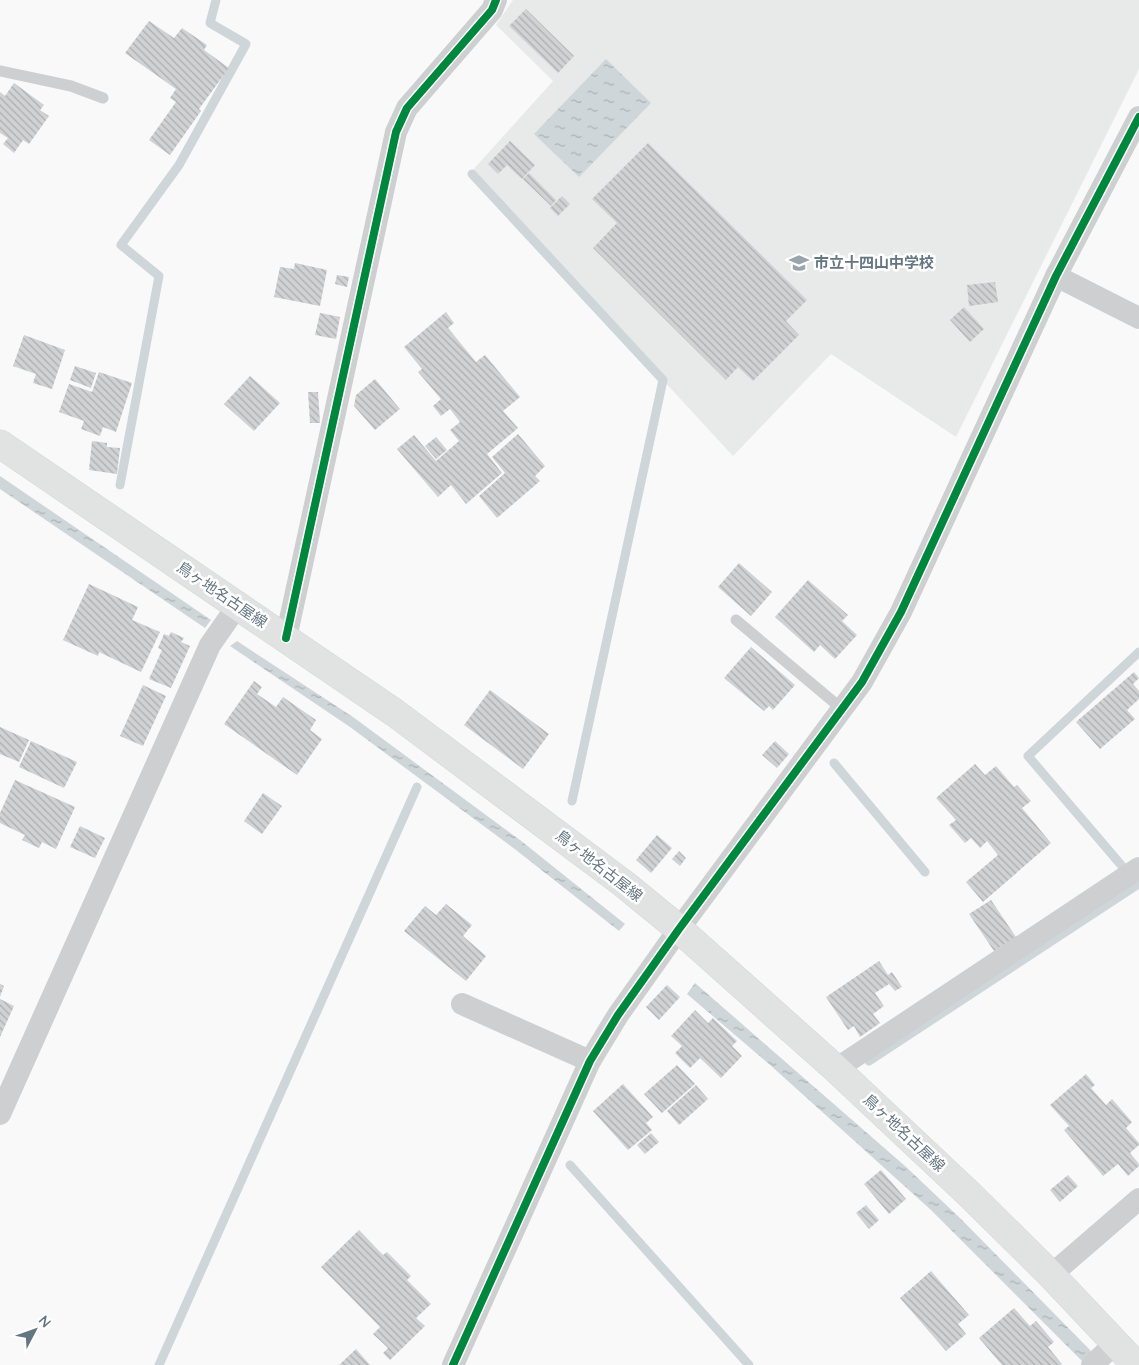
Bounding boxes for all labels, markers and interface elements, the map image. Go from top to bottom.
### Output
school or university icon: 市立十四山中学校 [788,252,810,274]
place label: 市立十四山中学校 [814,253,934,272]
street label: 鳥ヶ地名古屋線 [173,557,271,632]
street label: 鳥ヶ地名古屋線 [552,826,647,905]
street label: 鳥ヶ地名古屋線 [859,1090,949,1175]
north arrow [10,1305,60,1355]
text: N [35,1312,55,1331]

